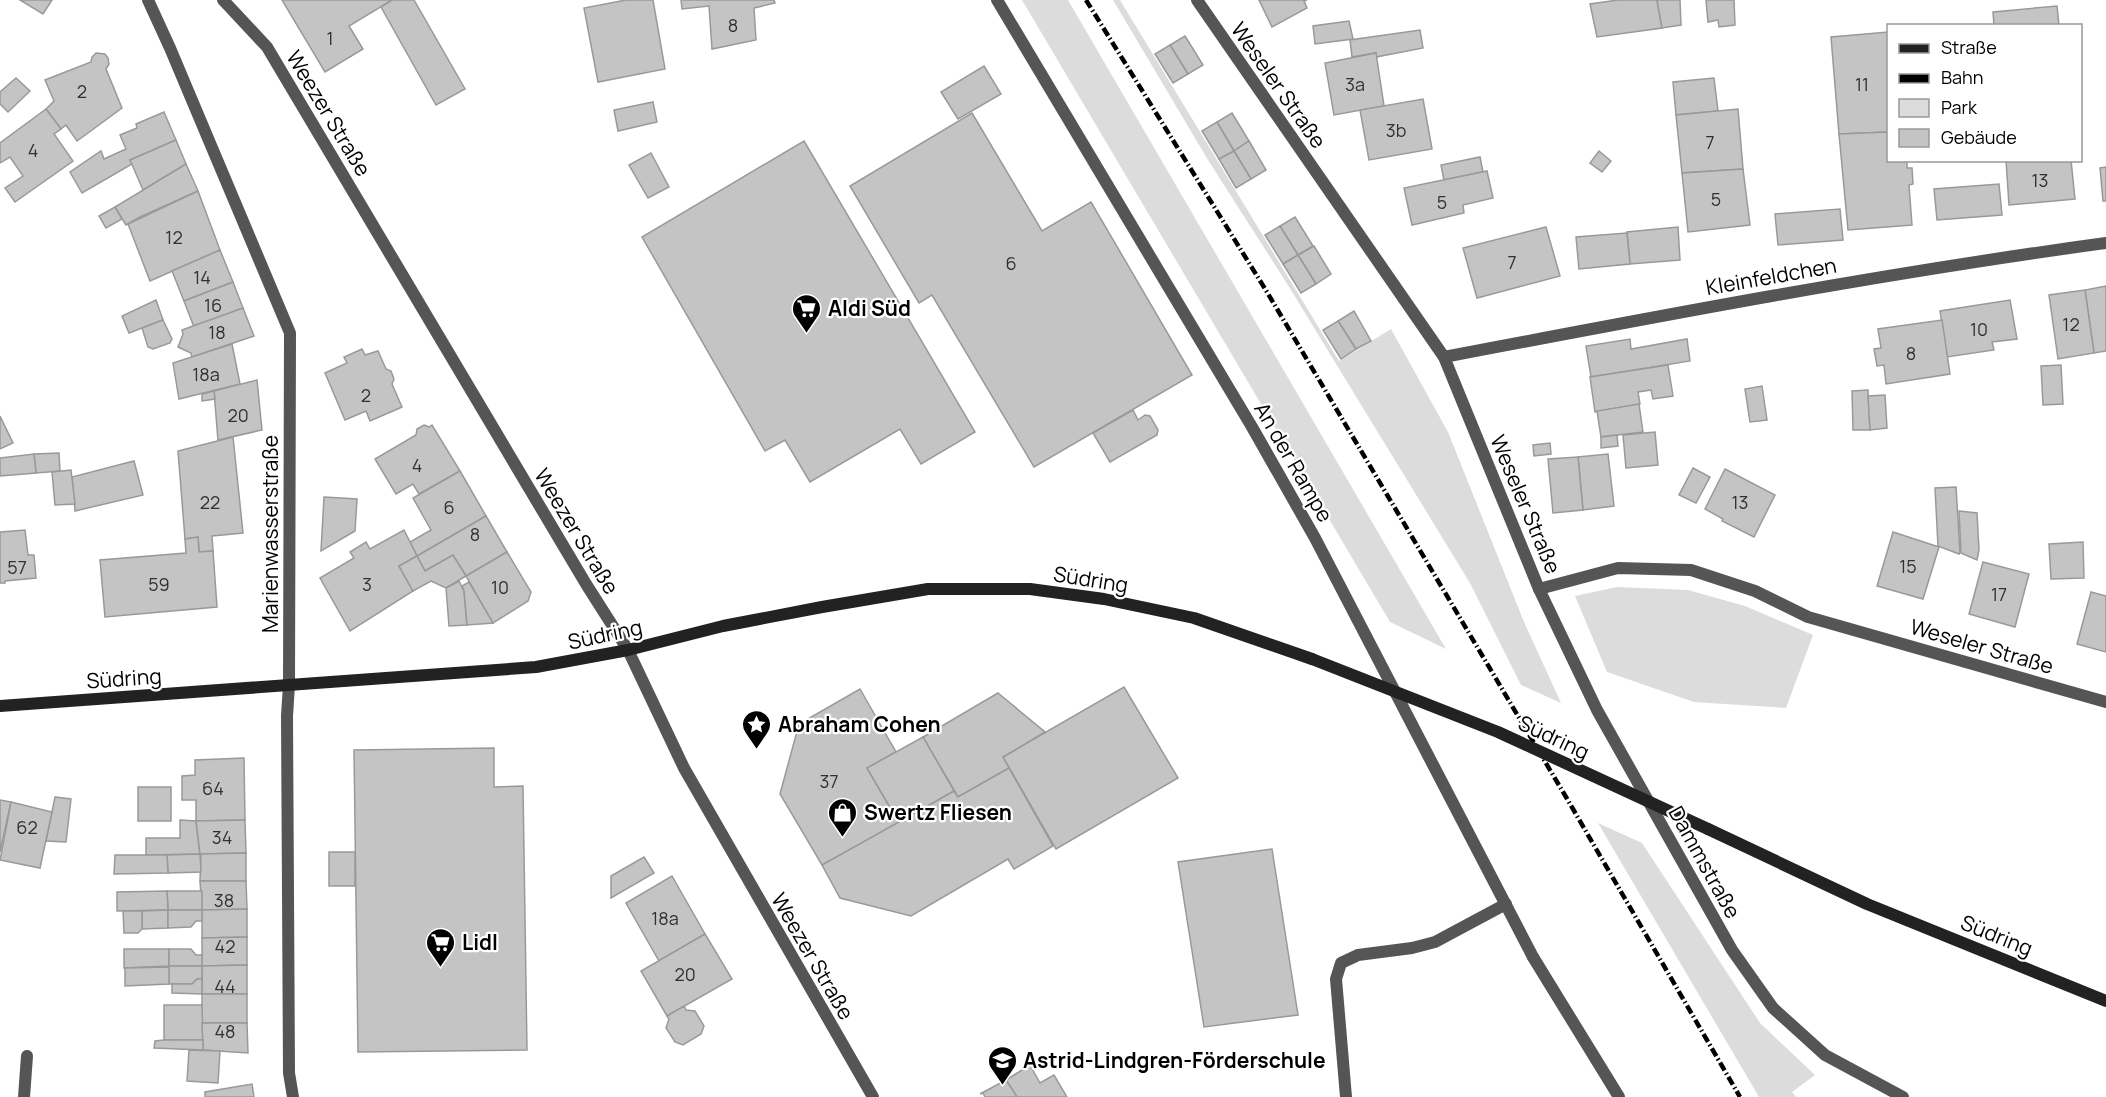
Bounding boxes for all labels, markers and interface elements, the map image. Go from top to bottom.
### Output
house number: 8 [728,13,738,37]
street label: Weseler Straße [1225,16,1333,154]
legend [1887,24,2082,162]
house number: 1 [326,26,334,50]
text: Straße [1941,35,1997,59]
street label: Weezer Straße [280,45,378,181]
text: Bahn [1941,65,1983,89]
house number: 3a [1345,72,1365,96]
house number: 11 [1855,72,1869,96]
house number: 2 [77,79,87,103]
text: Park [1941,95,1978,119]
house number: 3b [1386,118,1406,142]
text: Gebäude [1941,125,2017,149]
house number: 7 [1705,130,1715,154]
house number: 4 [28,138,38,162]
house number: 13 [2032,168,2048,192]
house number: 5 [1711,187,1721,211]
house number: 5 [1437,190,1447,214]
house number: 12 [165,225,183,249]
house number: 7 [1507,250,1517,274]
house number: 6 [1005,251,1017,275]
street label: Kleinfeldchen [1703,251,1839,301]
house number: 14 [193,265,211,289]
supermarket icon: Aldi Süd [791,292,823,334]
house number: 16 [204,293,222,317]
place label: Aldi Süd [828,294,911,322]
house number: 12 [2062,312,2080,336]
house number: 10 [1970,317,1988,341]
house number: 18 [208,320,226,344]
house number: 8 [1906,341,1916,365]
house number: 18a [192,362,220,386]
house number: 2 [361,383,371,407]
street label: An der Rampe [1248,397,1340,527]
house number: 20 [227,403,249,427]
street label: Weseler Straße [1484,430,1568,578]
street label: Marienwasserstraße [256,435,284,633]
house number: 4 [412,453,422,477]
street label: Weezer Straße [528,463,626,599]
house number: 22 [200,490,220,514]
house number: 13 [1732,490,1748,514]
house number: 6 [443,495,455,519]
house number: 8 [470,522,480,546]
house number: 15 [1899,554,1917,578]
house number: 57 [7,555,27,579]
street label: Südring [1052,559,1130,599]
house number: 59 [148,572,170,596]
house number: 3 [362,572,372,596]
house number: 10 [491,575,509,599]
house number: 17 [1991,582,2007,606]
street label: Südring [565,612,645,656]
street label: Weseler Straße [1907,612,2057,680]
street label: Südring [85,661,163,695]
place icon: Abraham Cohen [741,708,773,750]
street label: Südring [1514,708,1594,766]
place label: Abraham Cohen [778,710,941,738]
house number: 37 [820,769,839,793]
house number: 64 [202,776,224,800]
shop icon: Swertz Fliesen [827,796,859,838]
place label: Swertz Fliesen [864,798,1012,826]
street label: Dammstraße [1663,801,1747,923]
house number: 62 [16,815,38,839]
house number: 34 [212,825,232,849]
street label: Weezer Straße [765,887,861,1025]
house number: 38 [214,888,234,912]
house number: 18a [651,906,679,930]
street label: Südring [1957,908,2037,962]
supermarket icon: Lidl [425,926,457,968]
place label: Lidl [462,928,498,956]
house number: 42 [215,934,235,958]
house number: 20 [674,962,696,986]
house number: 44 [214,974,236,998]
house number: 48 [214,1019,236,1043]
school or university icon: Astrid-Lindgren-Förderschule [986,1044,1018,1086]
place label: Astrid-Lindgren-Förderschule [1023,1046,1326,1074]

